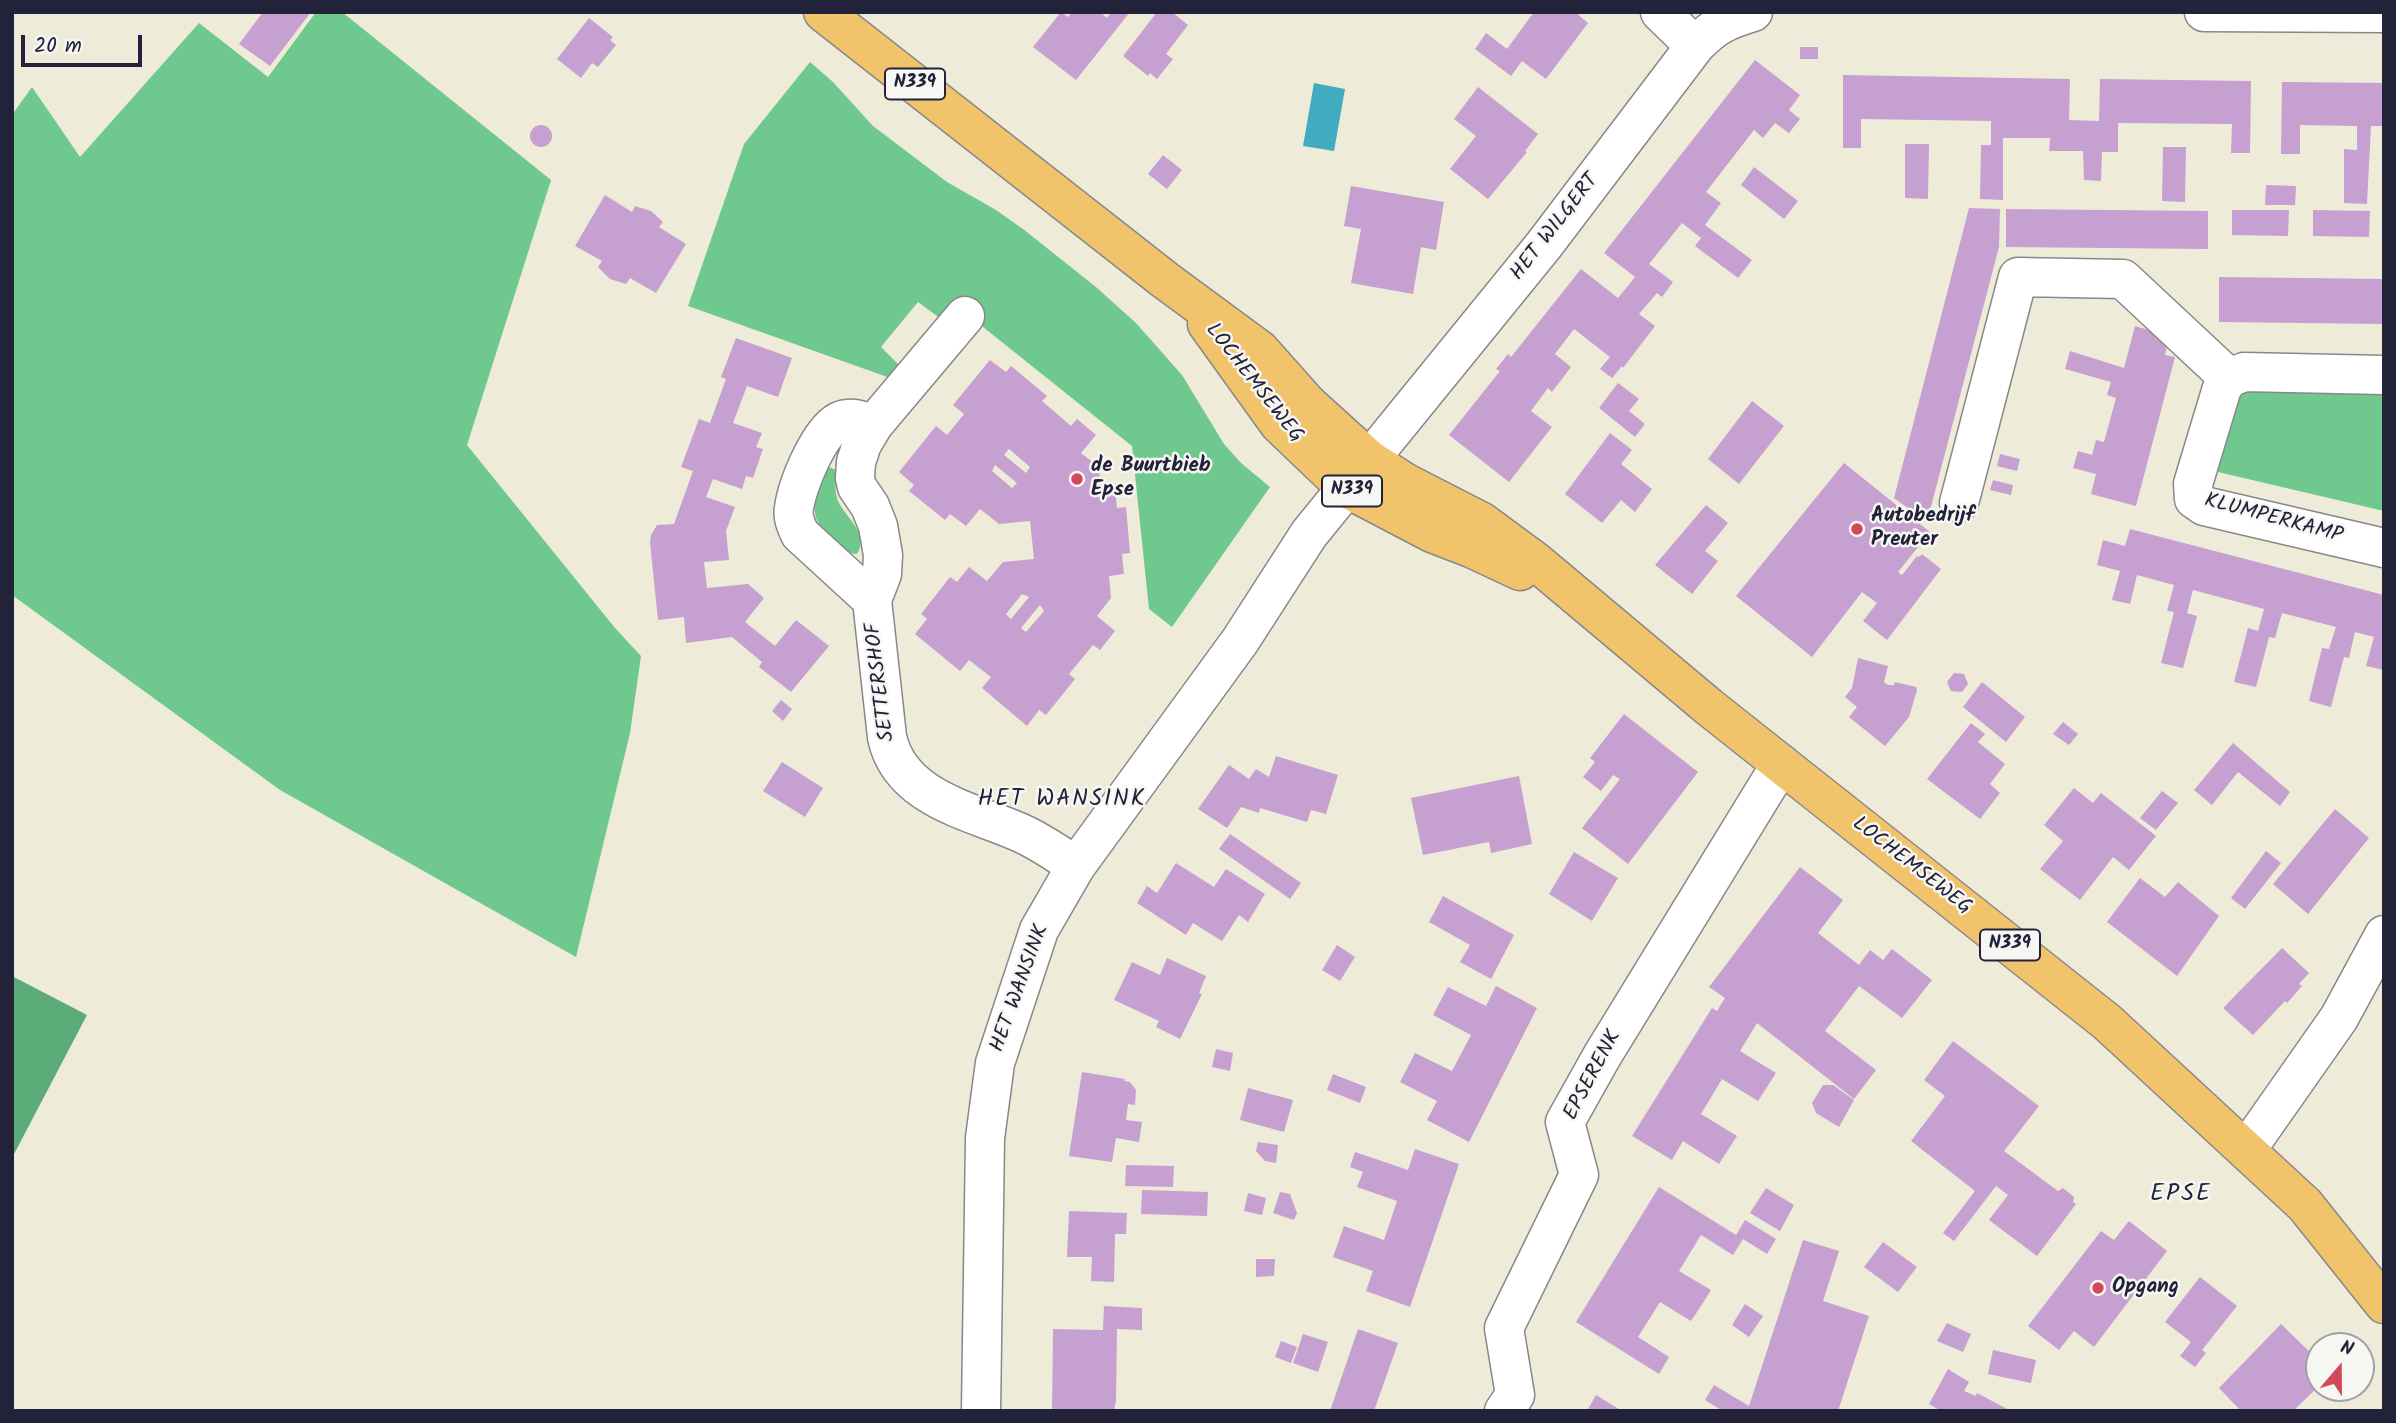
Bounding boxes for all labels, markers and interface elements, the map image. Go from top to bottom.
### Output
scale bar [24,21,145,65]
text: 20 m [34,30,82,63]
road number: N339 [885,68,945,100]
street label: HET WILGERT [1506,169,1606,287]
street label: LOCHEMSEWEG [1198,319,1308,449]
place label: de Buurtbieb Epse [1091,454,1211,504]
marker: de Buurtbieb Epse [1069,471,1085,487]
road number: N339 [1322,476,1382,506]
street label: KLUMPERKAMP [2201,489,2345,551]
place label: Autobedrijf Preuter [1871,504,1975,554]
marker: Autobedrijf Preuter [1849,521,1865,537]
street label: SETTERSHOF [862,621,902,743]
district label: HET WANSINK [979,787,1145,815]
street label: LOCHEMSEWEG [1846,812,1976,922]
street label: HET WANSINK [986,922,1056,1056]
road number: N339 [1980,930,2040,960]
street label: EPSERENK [1560,1027,1628,1125]
district label: EPSE [2151,1182,2211,1210]
place label: Opgang [2112,1275,2179,1301]
marker: Opgang [2090,1280,2106,1296]
north arrow [2305,1332,2375,1402]
text: N [2336,1333,2357,1365]

